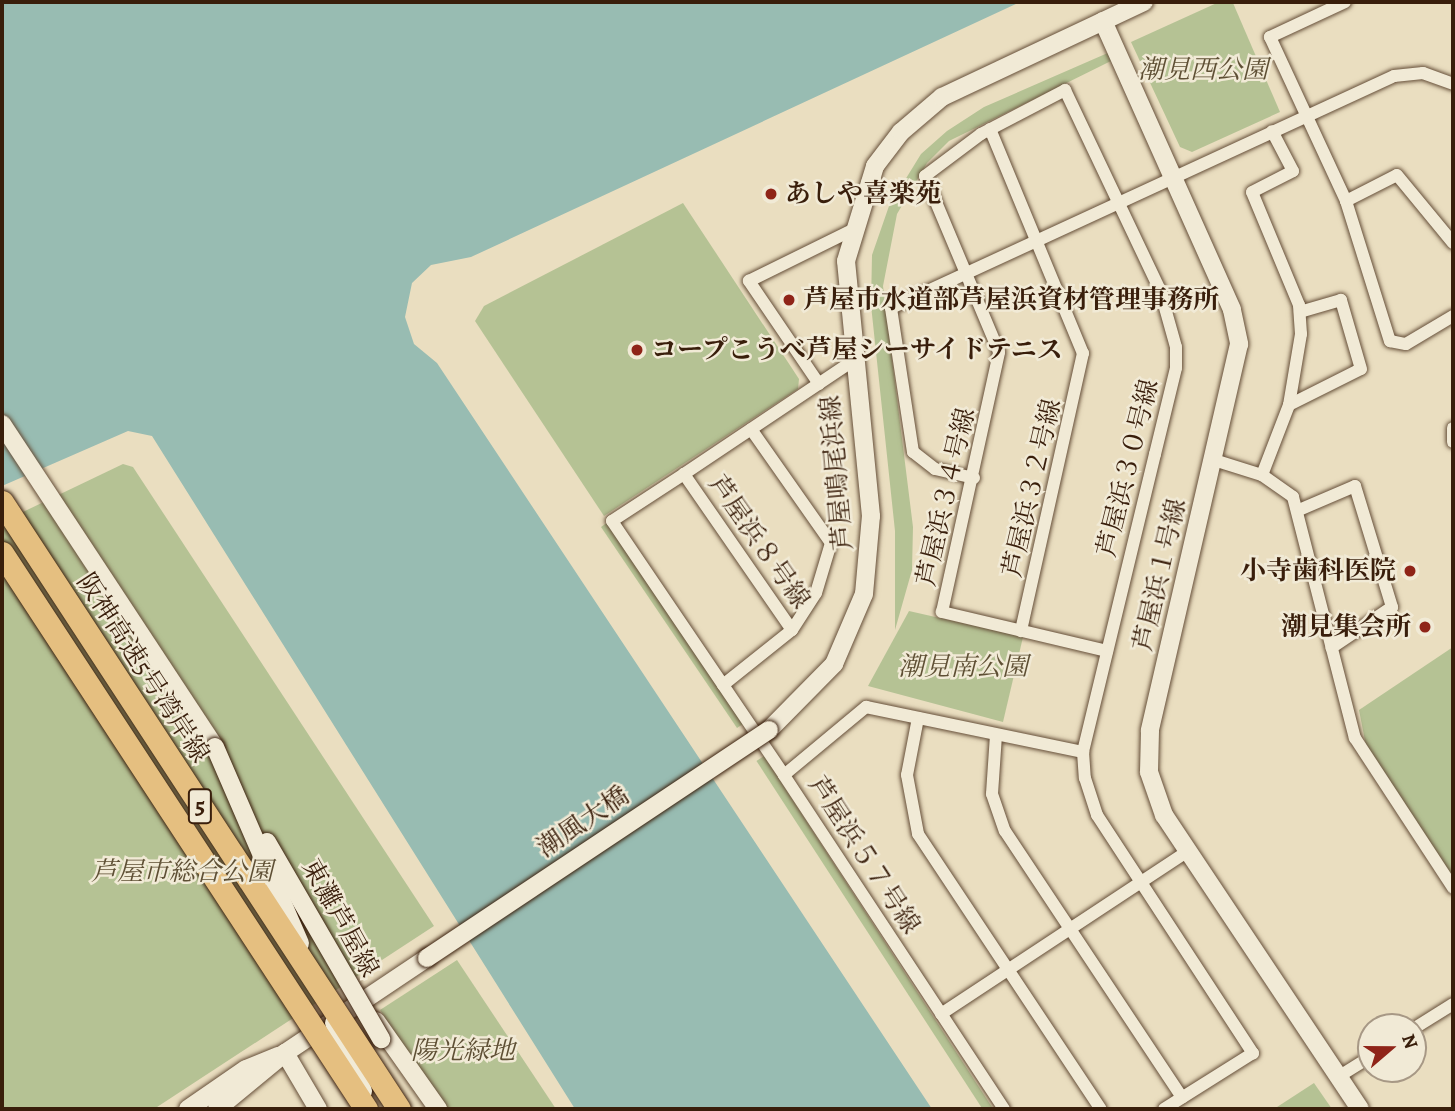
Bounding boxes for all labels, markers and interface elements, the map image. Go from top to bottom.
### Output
park label: 潮見西公園 [1138,54,1268,86]
place label: あしや喜楽苑 [785,178,941,210]
marker: あしや喜楽苑 [763,186,779,202]
place label: 芦屋市水道部芦屋浜資材管理事務所 [803,284,1219,316]
marker: 芦屋市水道部芦屋浜資材管理事務所 [781,292,797,308]
place label: コープこうべ芦屋シーサイドテニス [651,334,1067,366]
marker: コープこうべ芦屋シーサイドテニス [629,342,645,358]
street label: 芦屋浜３０号線 [1091,376,1165,560]
street label: 芦屋鳴尾浜線 [815,394,859,552]
street label: 芦屋浜３２号線 [996,396,1068,580]
street label: 芦屋浜３４号線 [910,405,982,589]
street label: 芦屋浜８号線 [701,469,817,615]
street label: 芦屋浜１号線 [1127,495,1193,655]
place label: 小寺歯科医院 [1240,555,1396,587]
marker: 小寺歯科医院 [1402,563,1418,579]
street label: 阪神高速5号湾岸線 [70,568,216,768]
place label: 潮見集会所 [1281,611,1411,643]
marker: 潮見集会所 [1417,619,1433,635]
park label: 潮見南公園 [898,651,1028,683]
street label: 芦屋浜５７号線 [801,770,927,940]
street label: 潮風大橋 [531,780,635,864]
road number: 5 [188,786,212,826]
street label: 東灘芦屋線 [295,854,385,982]
park label: 芦屋市総合公園 [91,856,273,888]
north arrow [1357,1013,1427,1083]
text: N [1395,1031,1424,1052]
park label: 陽光緑地 [411,1035,515,1067]

